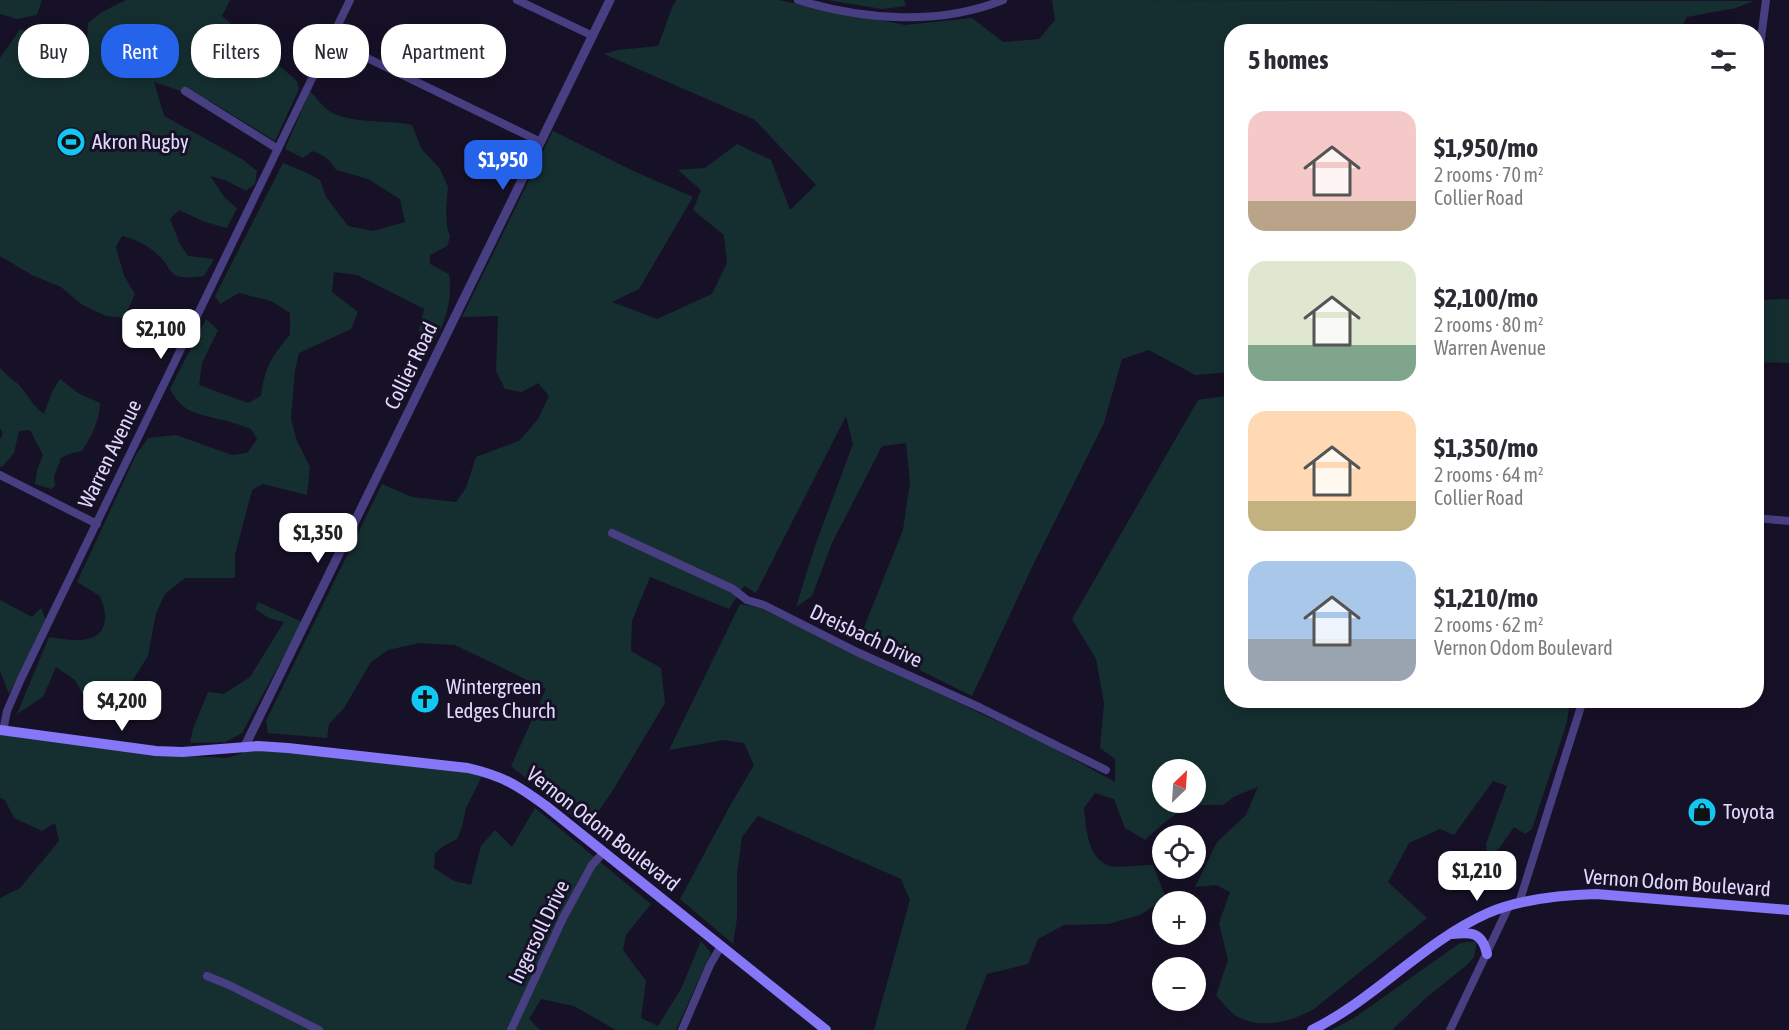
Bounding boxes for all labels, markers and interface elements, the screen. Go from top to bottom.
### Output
chip: Buy [18,24,89,78]
chip: Rent [101,24,179,78]
chip: Filters [191,24,281,78]
chip: New [293,24,369,78]
chip: Apartment [381,24,506,78]
icon: filters [1707,44,1740,77]
text: 5 homes [1248,45,1328,75]
sports icon: Akron Rugby [55,126,87,158]
place label: Akron Rugby [92,129,189,153]
text: $1,950/mo [1434,133,1538,163]
icon: home [1296,135,1368,207]
pin: $1,950 [454,140,552,191]
text: $1,950 [478,148,528,171]
text: 2 rooms · 70 m² [1434,163,1544,186]
text: Collier Road [1434,186,1524,209]
text: $2,100/mo [1434,283,1538,313]
icon: home [1296,285,1368,357]
pin: $2,100 [112,309,210,360]
text: 2 rooms · 80 m² [1434,313,1544,336]
text: $2,100 [136,317,186,340]
street label: Collier Road [379,318,441,413]
text: Warren Avenue [1434,336,1546,359]
street label: Warren Avenue [73,396,146,512]
text: $1,350/mo [1434,433,1538,463]
icon: home [1296,435,1368,507]
text: 2 rooms · 64 m² [1434,463,1544,486]
text: Collier Road [1434,486,1524,509]
pin: $1,350 [269,513,367,564]
text: $1,350 [293,521,343,544]
text: $1,210/mo [1434,583,1538,613]
icon: home [1296,585,1368,657]
street label: Dreisbach Drive [806,599,926,672]
text: 2 rooms · 62 m² [1434,613,1544,636]
text: Vernon Odom Boulevard [1434,636,1613,659]
place label: Wintergreen Ledges Church [446,674,556,722]
pin: $4,200 [73,681,171,732]
church icon: Wintergreen Ledges Church [409,683,441,715]
text: $4,200 [97,689,147,712]
north arrow [1152,759,1206,813]
map controls [1152,759,1206,1011]
street label: Vernon Odom Boulevard [522,761,685,895]
shop icon: Toyota [1686,796,1718,828]
place label: Toyota [1723,799,1775,823]
button: locate [1152,825,1206,879]
pin: $1,210 [1428,851,1526,902]
text: $1,210 [1452,859,1502,882]
street label: Vernon Odom Boulevard [1583,863,1771,901]
street label: Ingersoll Drive [503,876,573,987]
button: + [1152,891,1206,945]
button: − [1152,957,1206,1011]

